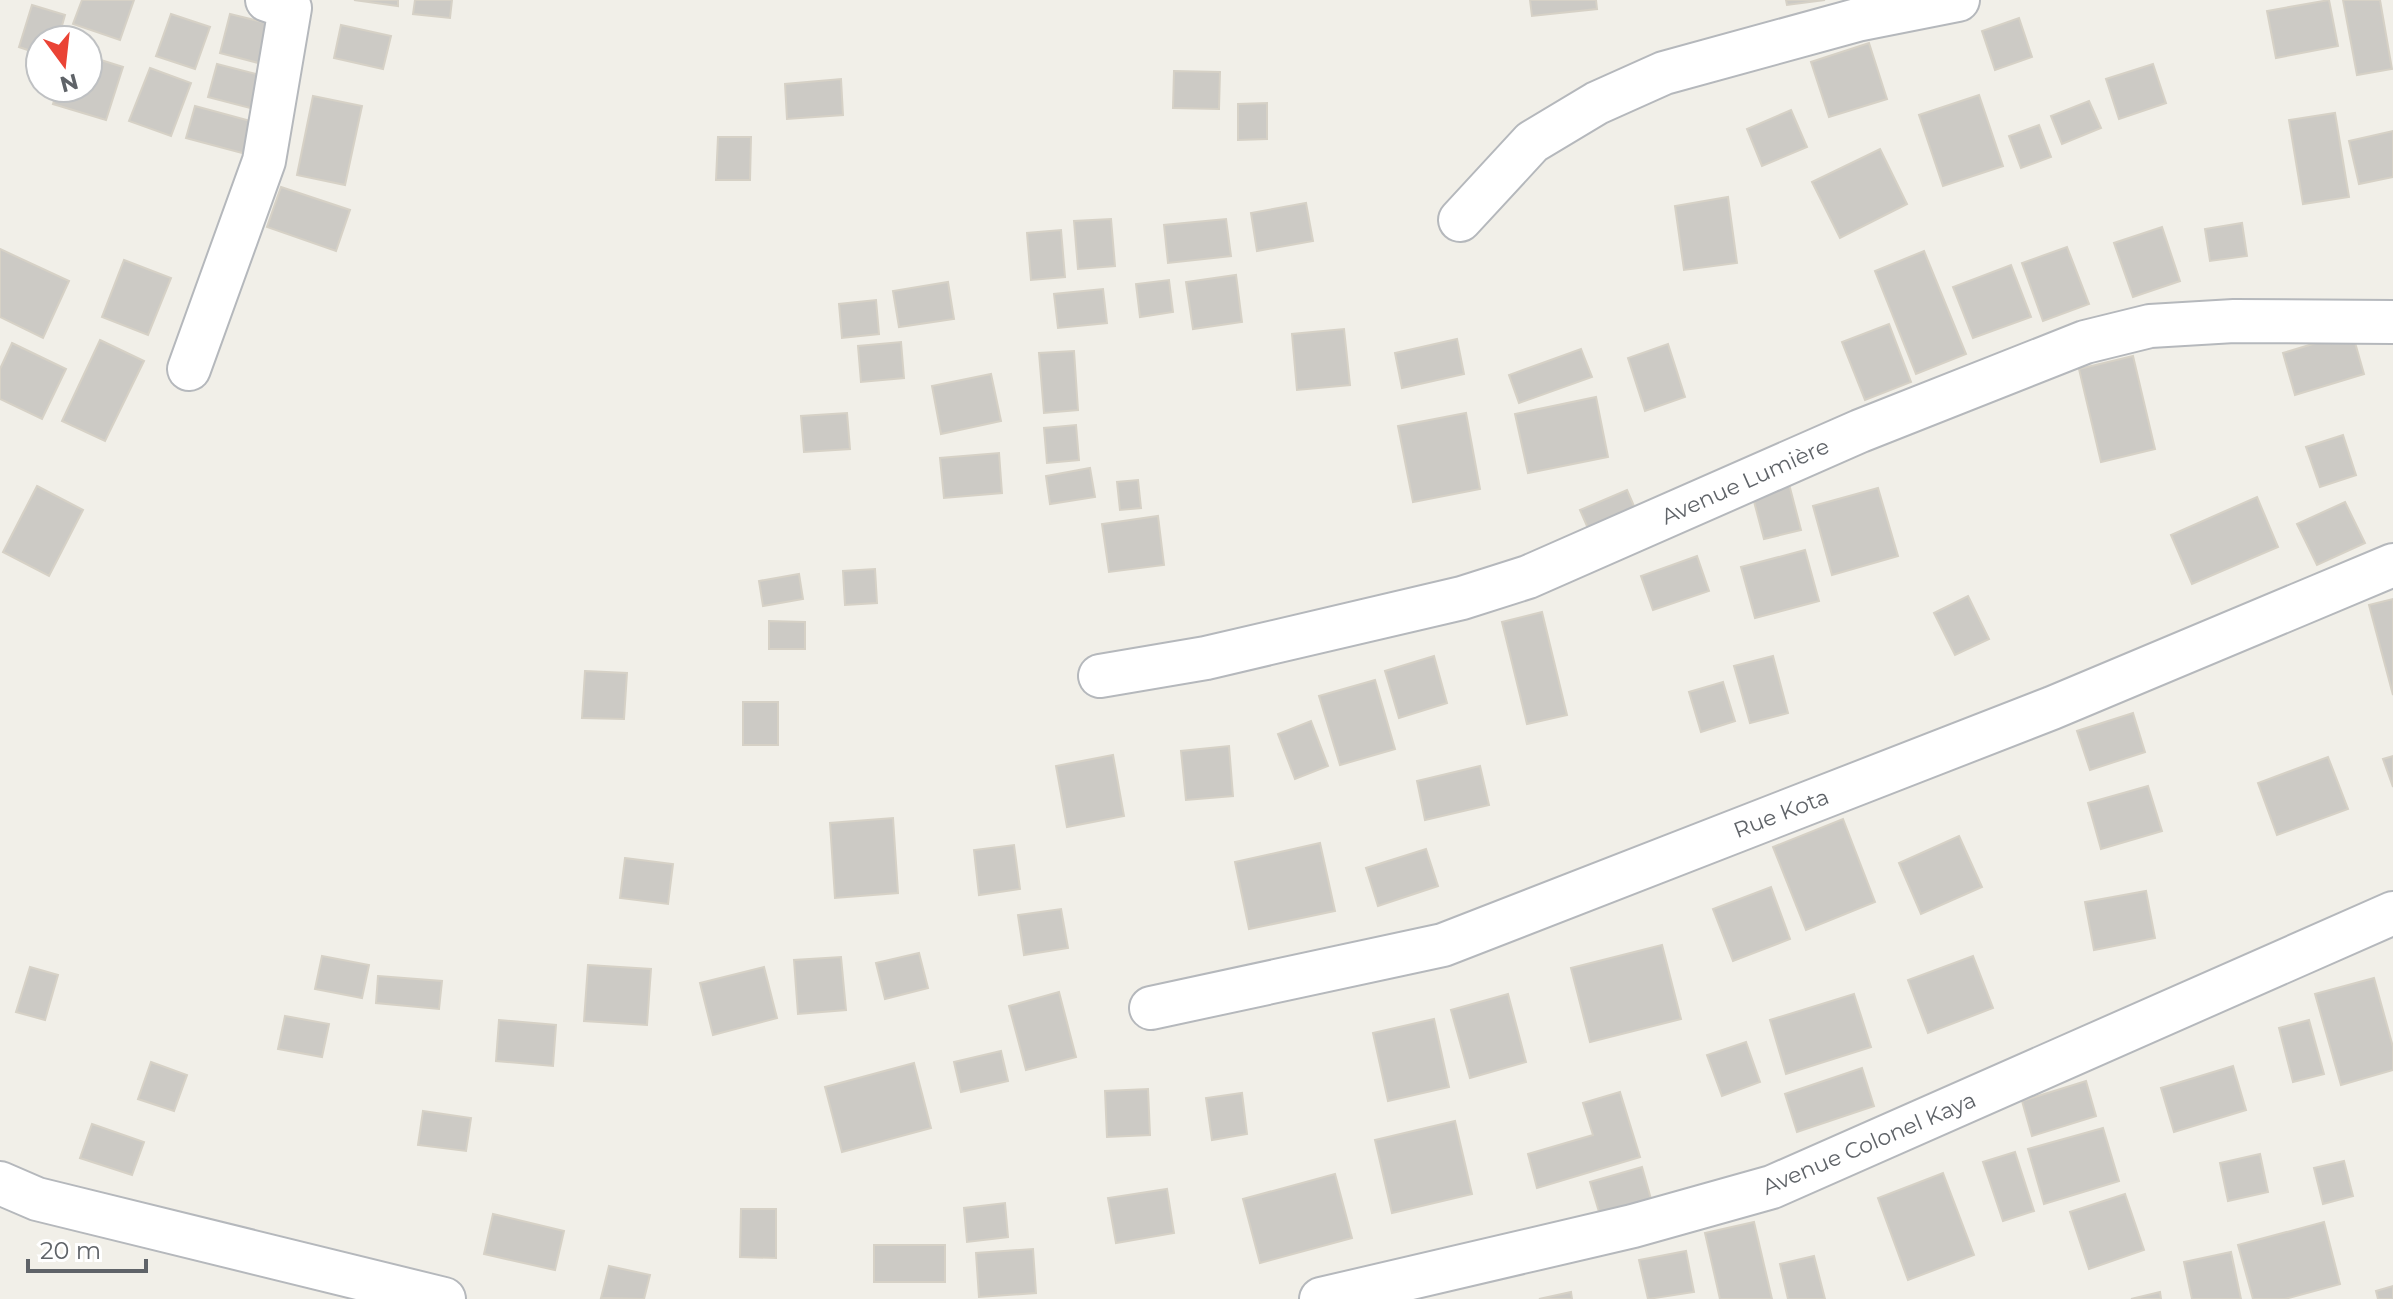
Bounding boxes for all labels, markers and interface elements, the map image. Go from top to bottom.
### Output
north arrow [24,24,104,104]
text: N [57,67,81,98]
street label: Avenue Lumière [1657,432,1833,531]
street label: Rue Kota [1730,783,1833,844]
street label: Avenue Colonel Kaya [1758,1086,1980,1201]
scale bar [28,1223,146,1273]
text: 20 m [40,1236,101,1265]

